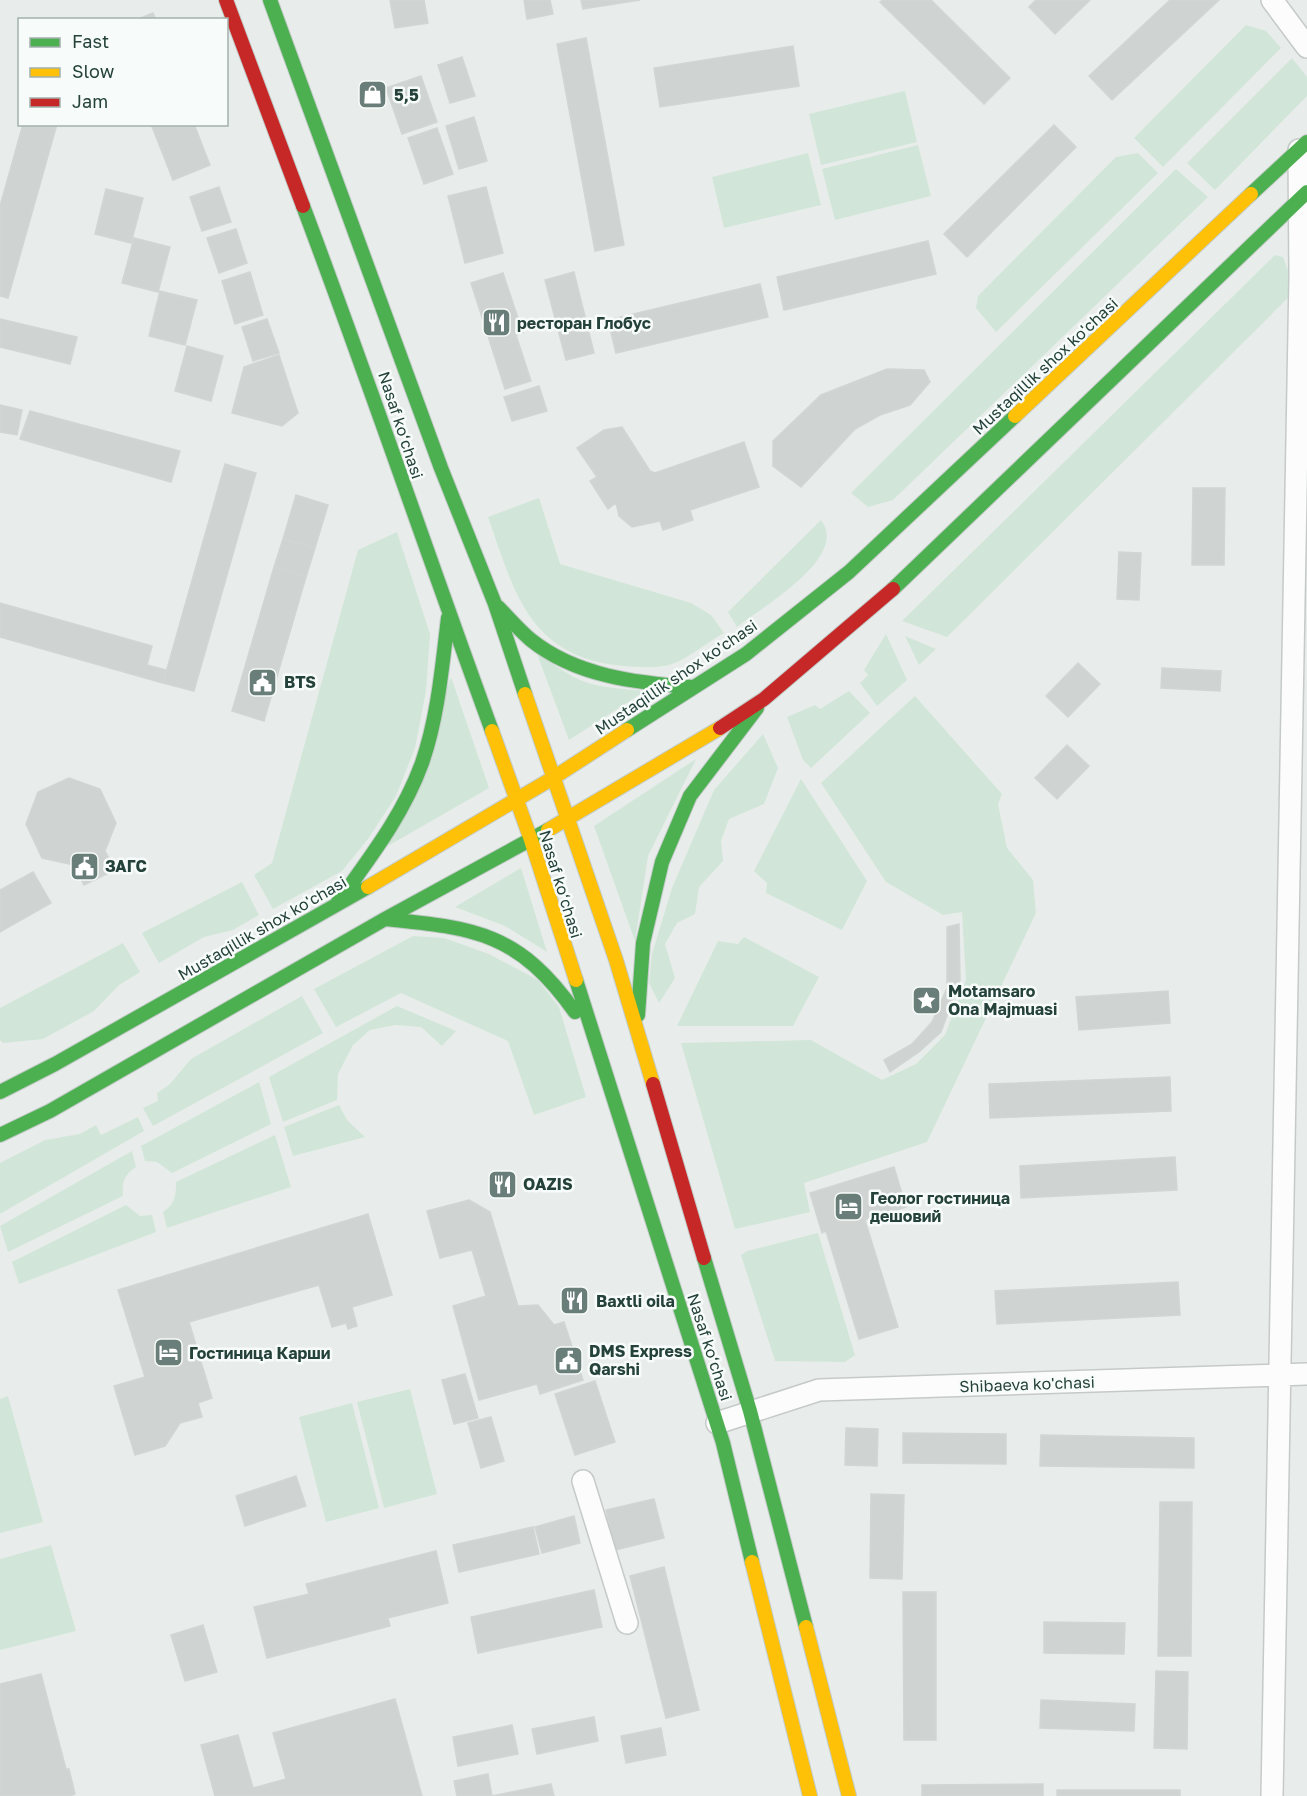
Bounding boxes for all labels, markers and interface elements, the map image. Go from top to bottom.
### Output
legend [18,18,228,126]
text: Fast [72,30,109,52]
text: Slow [72,60,115,82]
shop icon: 5,5 [357,79,389,111]
place label: 5,5 [394,85,419,105]
text: Jam [72,90,108,112]
street label: Mustaqillik shox ko'chasi [968,293,1122,439]
restaurant icon: ресторан Глобус [480,307,512,339]
place label: ресторан Глобус [517,313,651,333]
street label: Nasaf ko‘chasi [374,369,428,481]
street label: Mustaqillik shox ko'chasi [591,615,761,739]
public building icon: BTS [247,666,279,698]
place label: BTS [284,672,316,692]
street label: Nasaf ko‘chasi [535,828,587,940]
public building icon: ЗАГС [68,850,100,882]
place label: ЗАГС [105,856,147,876]
street label: Mustaqillik shox ko'chasi [174,871,350,985]
place label: Motamsaro Ona Majmuasi [948,981,1057,1019]
place icon: Motamsaro Ona Majmuasi [911,984,943,1016]
restaurant icon: OAZIS [486,1168,518,1200]
place label: OAZIS [523,1174,573,1194]
place label: Геолог гостиница дешовий [870,1188,1010,1226]
hotel icon: Геолог гостиница дешовий [833,1191,865,1223]
restaurant icon: Baxtli oila [559,1285,591,1317]
place label: Baxtli oila [596,1291,675,1311]
street label: Nasaf ko‘chasi [683,1291,737,1403]
hotel icon: Гостиница Карши [152,1337,184,1369]
place label: DMS Express Qarshi [589,1341,692,1379]
place label: Гостиница Карши [189,1343,330,1363]
public building icon: DMS Express Qarshi [552,1344,584,1376]
street label: Shibaeva ko'chasi [959,1372,1095,1396]

